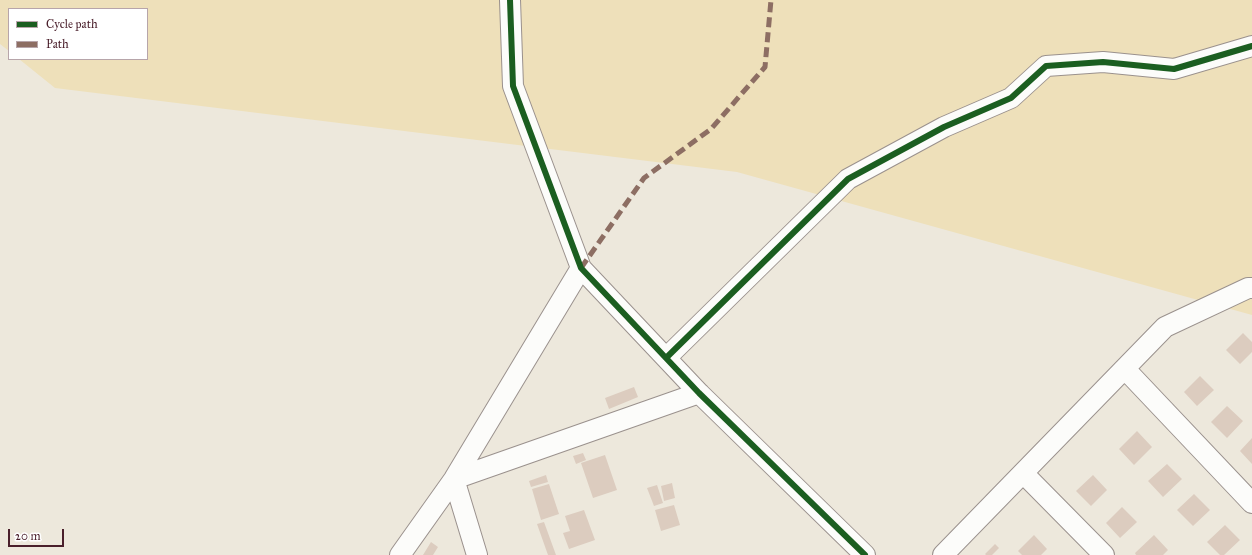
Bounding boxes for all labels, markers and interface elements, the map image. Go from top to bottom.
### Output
legend [8,8,148,60]
text: Cycle path [46,17,98,31]
text: Path [46,37,69,51]
scale bar [10,521,66,547]
text: 20 m [15,529,41,543]

